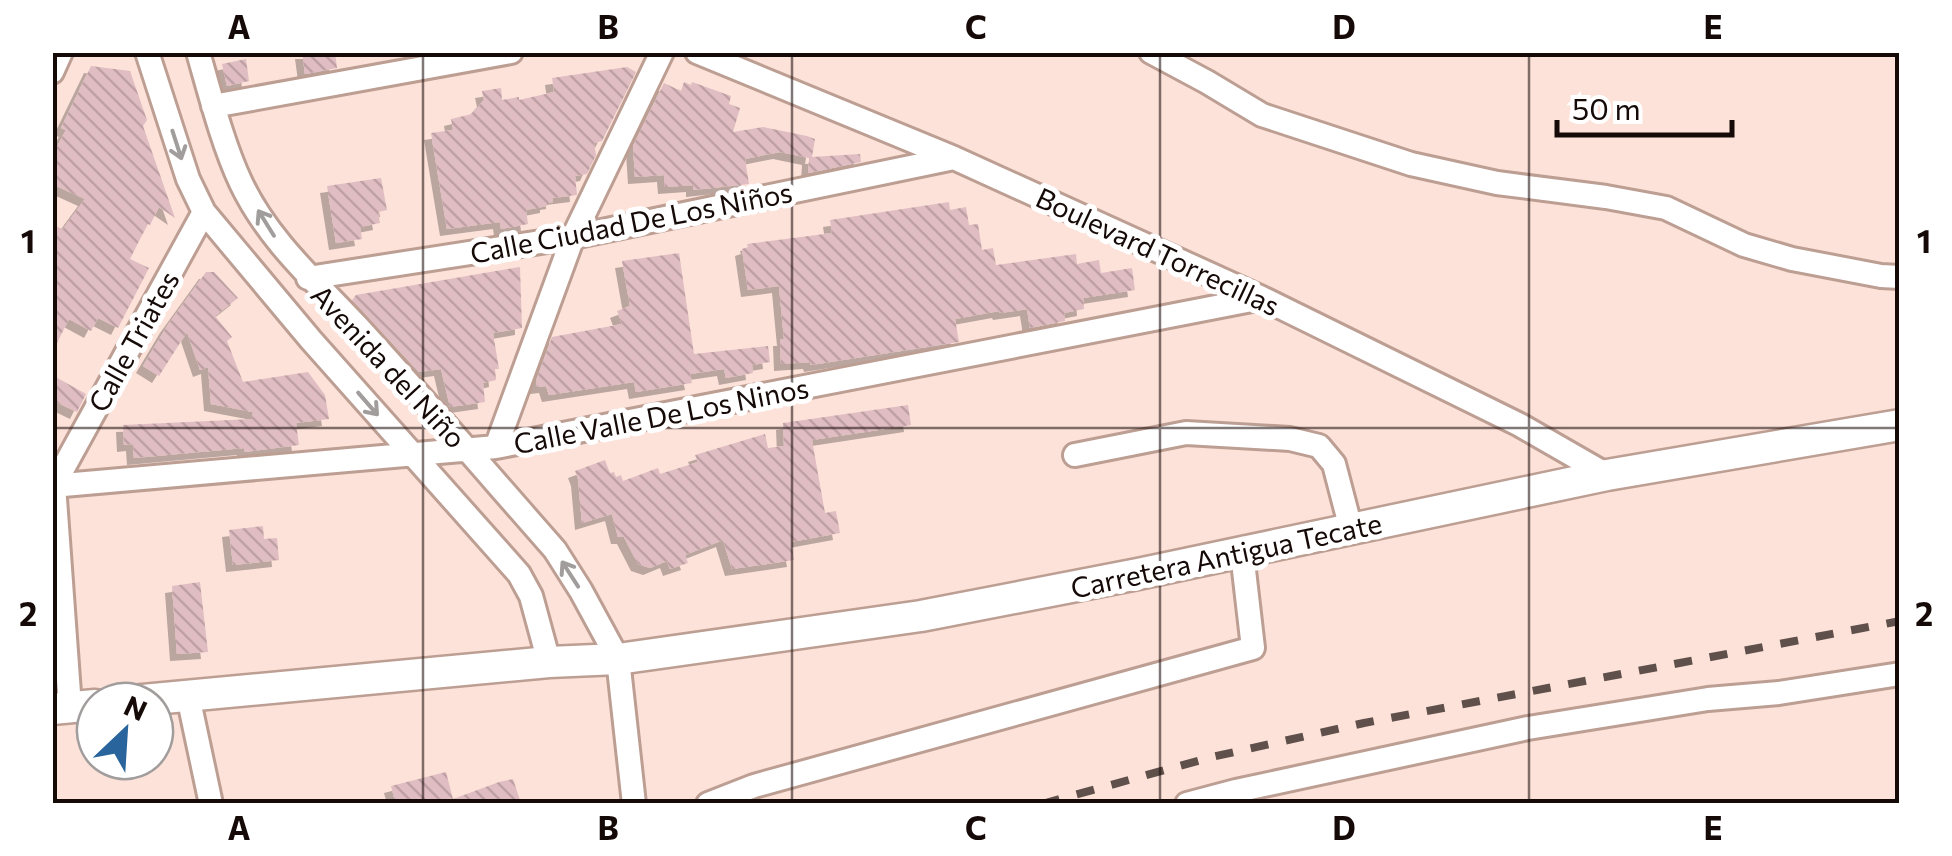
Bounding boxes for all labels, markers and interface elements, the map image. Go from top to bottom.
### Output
text: A [228,6,251,46]
text: B [597,6,619,46]
text: C [965,6,987,46]
text: D [1332,6,1356,46]
text: E [1703,6,1723,46]
scale bar [1557,75,1732,137]
text: 50 m [1572,89,1641,126]
one-way arrow [170,129,188,161]
street label: Calle Ciudad De Los Niños [467,174,795,270]
street label: Boulevard Torrecillas [1031,180,1285,322]
one-way arrow [256,209,276,237]
text: 1 [21,220,35,260]
text: 1 [1917,220,1931,260]
street label: Calle Triates [80,265,186,417]
street label: Avenida del Niño [305,277,473,455]
street label: Calle Valle De Los Ninos [511,370,811,460]
one-way arrow [357,391,380,416]
street label: Carretera Antigua Tecate [1067,505,1385,605]
one-way arrow [560,560,581,588]
text: 2 [19,593,37,633]
text: 2 [1915,593,1933,633]
north arrow [75,681,175,781]
text: N [119,688,153,727]
text: A [228,807,251,847]
text: B [597,807,619,847]
text: C [965,807,987,847]
text: D [1332,807,1356,847]
text: E [1703,807,1723,847]

